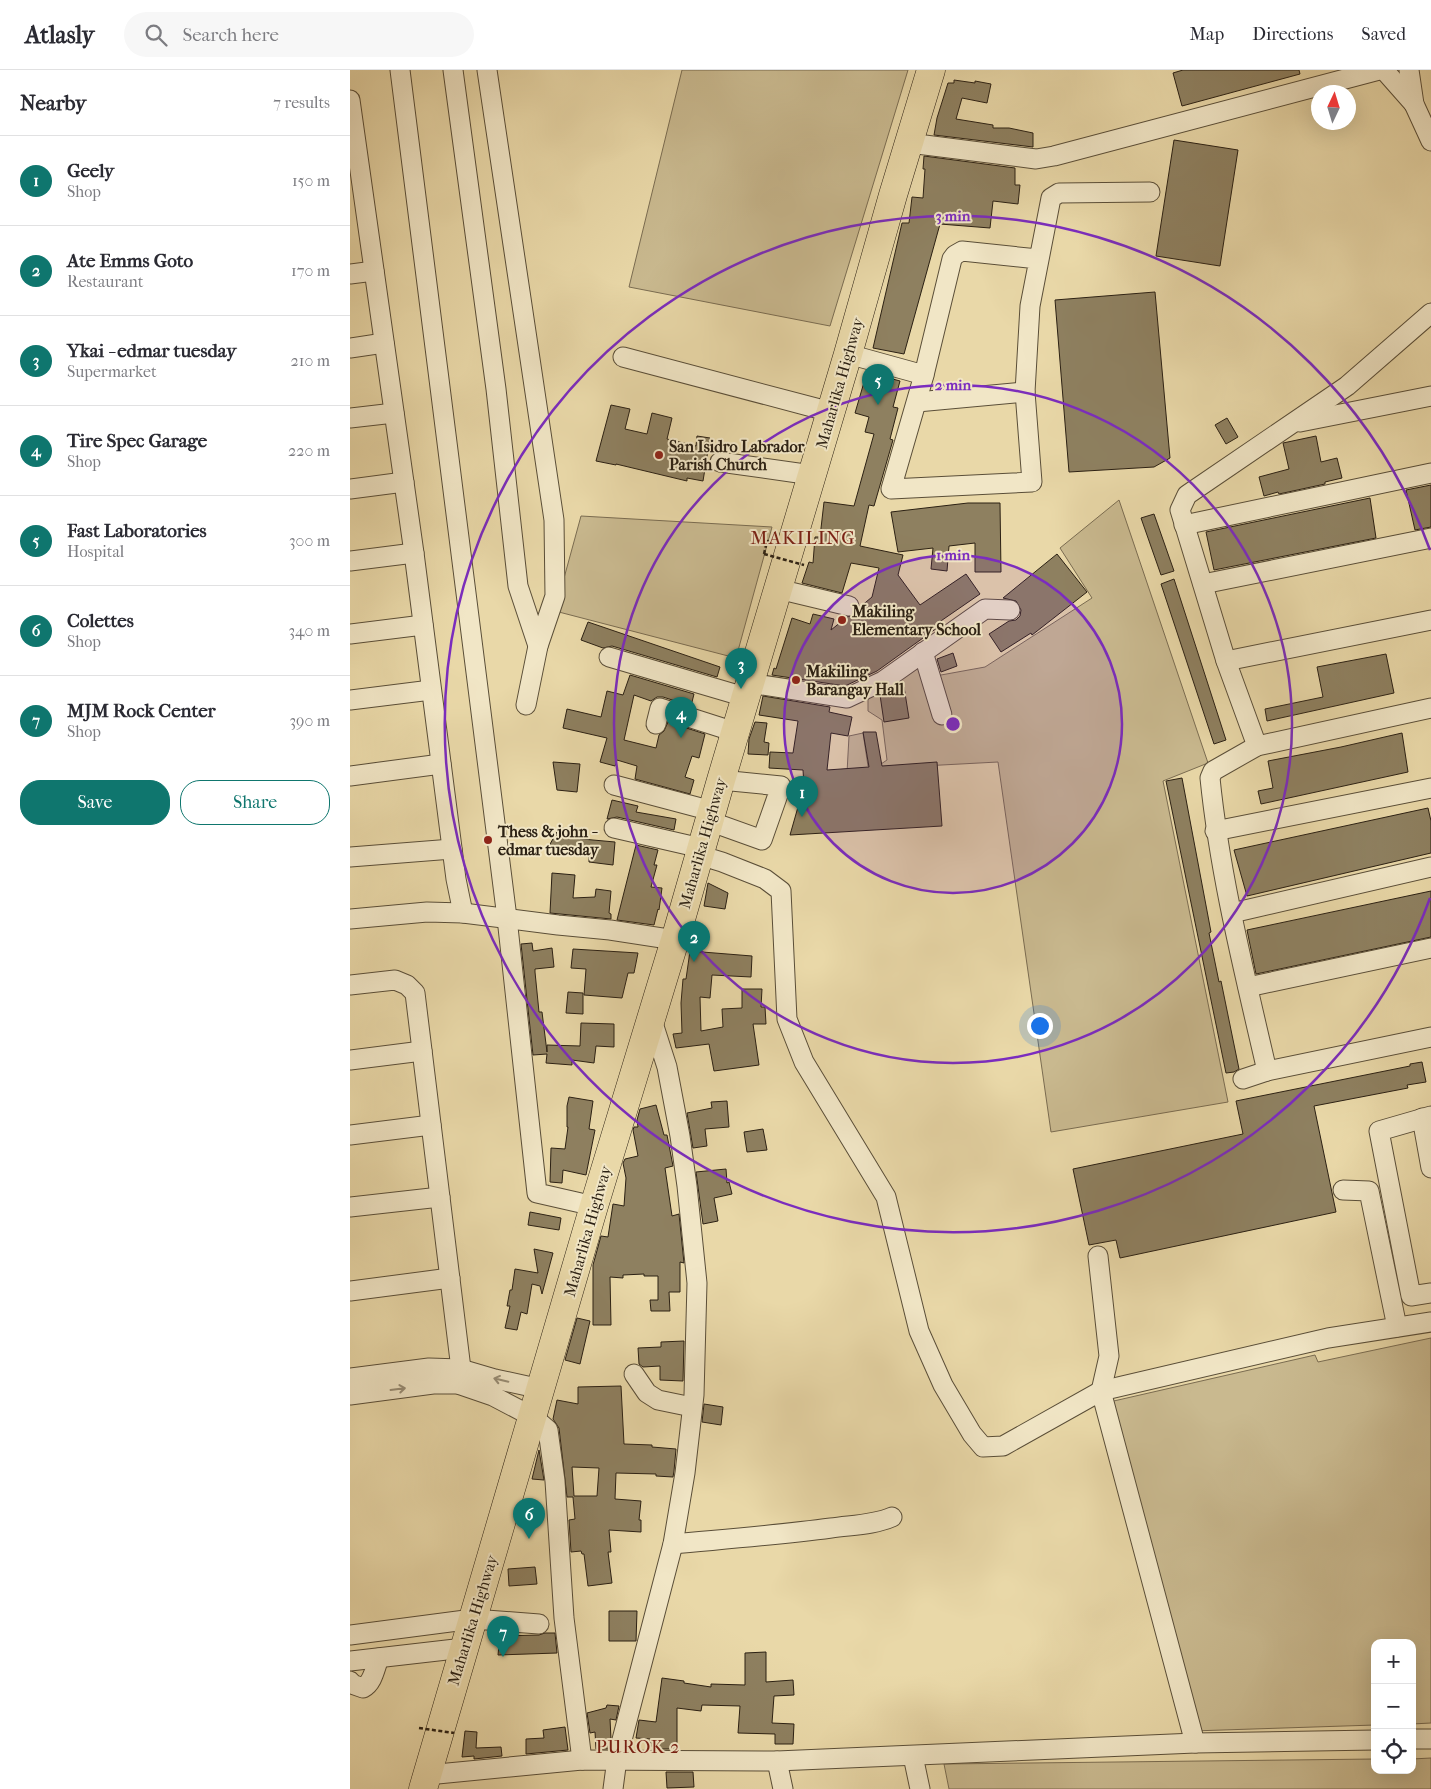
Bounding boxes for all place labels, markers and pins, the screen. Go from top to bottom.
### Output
pin: 5 [862,364,894,405]
place label: San Isidro Labrador Parish Church [669,437,805,474]
marker: San Isidro Labrador Parish Church [653,449,665,461]
place label: Makiling Elementary School [851,602,981,640]
marker: Makiling Elementary School [836,614,848,626]
pin: 3 [725,648,757,689]
place label: Makiling Barangay Hall [805,662,904,700]
marker: Makiling Barangay Hall [790,674,802,686]
pin: 4 [665,697,697,738]
centre of rings [944,715,962,733]
pin: 1 [786,776,818,817]
place label: Thess & john - edmar tuesday [497,822,600,860]
marker: Thess & john - edmar tuesday [482,834,494,846]
pin: 2 [678,921,710,962]
pin: 6 [513,1498,545,1539]
pin: 7 [487,1616,519,1657]

